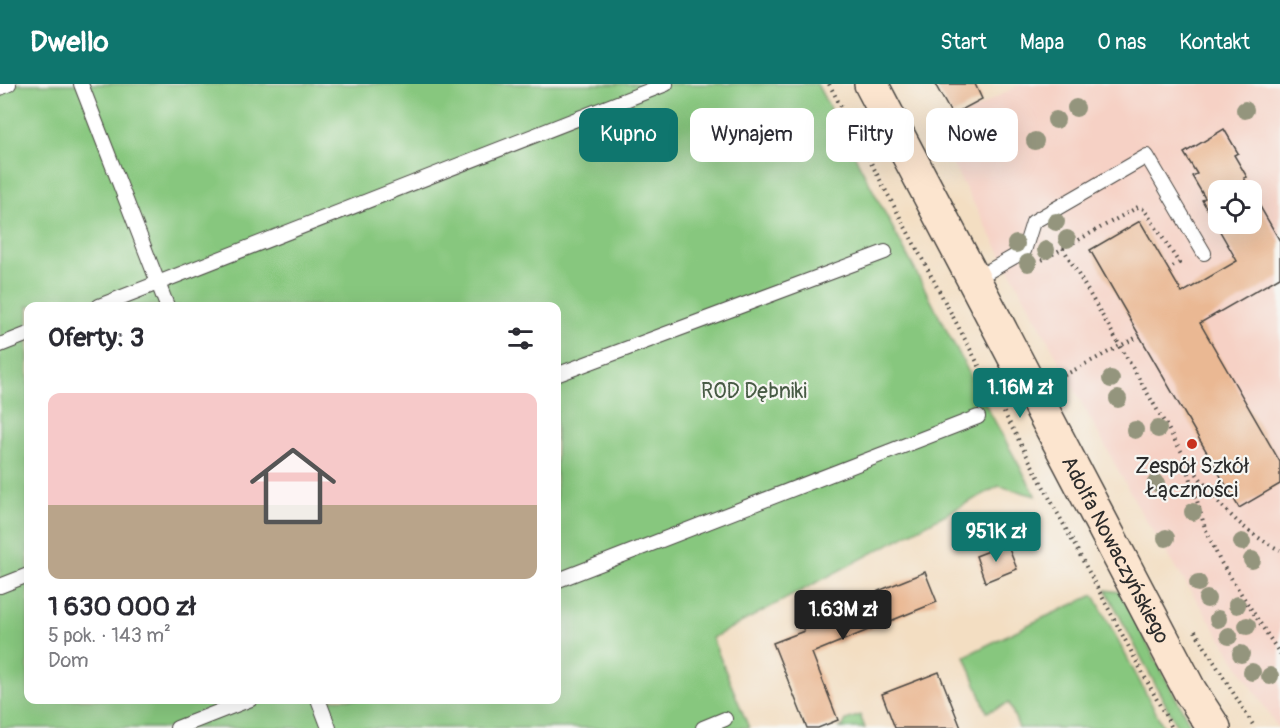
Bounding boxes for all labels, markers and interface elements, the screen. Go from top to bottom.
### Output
text: Dwello [30,25,109,60]
text: Start [940,29,987,56]
text: Mapa [1020,29,1064,56]
text: O nas [1097,29,1146,56]
text: Kontakt [1179,29,1250,56]
chip: Kupno [579,108,678,162]
chip: Wynajem [690,108,814,162]
chip: Filtry [826,108,914,162]
chip: Nowe [926,108,1018,162]
map controls [1208,180,1262,234]
button: locate [1208,180,1262,234]
text: Oferty: 3 [48,322,144,354]
icon: filters [504,322,537,355]
pin: 1.16M zł [958,368,1082,419]
text: 1.16M zł [987,375,1053,400]
park label: ROD Dębniki [701,378,807,405]
icon: home [239,432,347,540]
marker: Zespół Szkół Łączności [1185,437,1199,451]
street label: Adolfa Nowaczyńskiego [1055,451,1176,648]
place label: Zespół Szkół Łączności [1135,453,1250,504]
pin: 951K zł [941,512,1051,563]
text: 951K zł [966,519,1026,544]
pin: 1.63M zł [781,590,905,641]
text: 1 630 000 zł [48,591,196,623]
text: 1.63M zł [808,597,878,622]
text: 5 pok. · 143 m² [48,623,171,648]
text: Dom [48,648,88,673]

